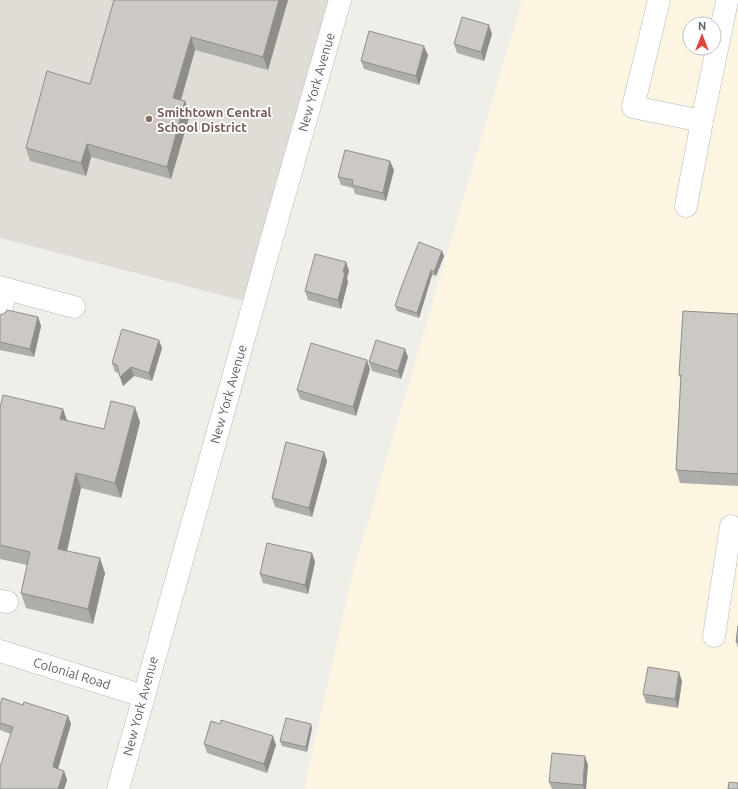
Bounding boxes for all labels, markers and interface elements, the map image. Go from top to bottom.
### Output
north arrow [682,16,722,56]
text: N [698,20,706,32]
street label: New York Avenue [295,31,337,133]
place label: Smithtown Central School District [157,105,272,134]
marker: Smithtown Central School District [144,114,154,124]
street label: New York Avenue [207,343,249,445]
street label: Colonial Road [32,655,112,691]
street label: New York Avenue [120,655,160,757]

